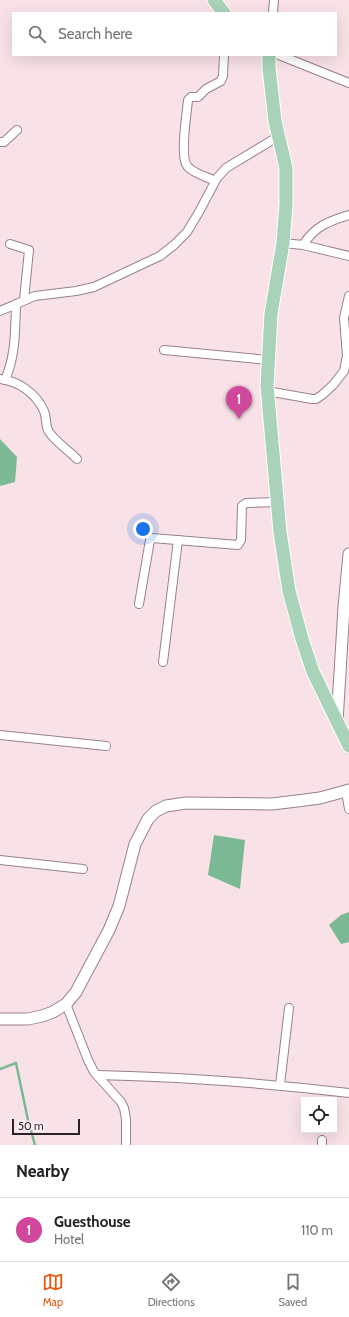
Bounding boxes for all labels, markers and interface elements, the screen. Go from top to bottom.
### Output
search box [12,12,337,56]
icon: search [26,23,48,45]
text: Search here [58,25,133,43]
pin: 1 [226,386,252,419]
your location [133,519,153,539]
map controls [301,1097,337,1133]
button: locate [301,1097,337,1133]
scale bar [12,1117,80,1136]
text: 50 m [18,1119,44,1133]
text: Nearby [16,1161,69,1181]
text: Guesthouse [54,1213,131,1231]
text: 1 [27,1222,31,1238]
text: 110 m [301,1222,333,1238]
text: Hotel [54,1231,84,1247]
tab: Map [42,1271,64,1309]
tab: Directions [148,1271,195,1309]
tab: Saved [279,1271,307,1309]

